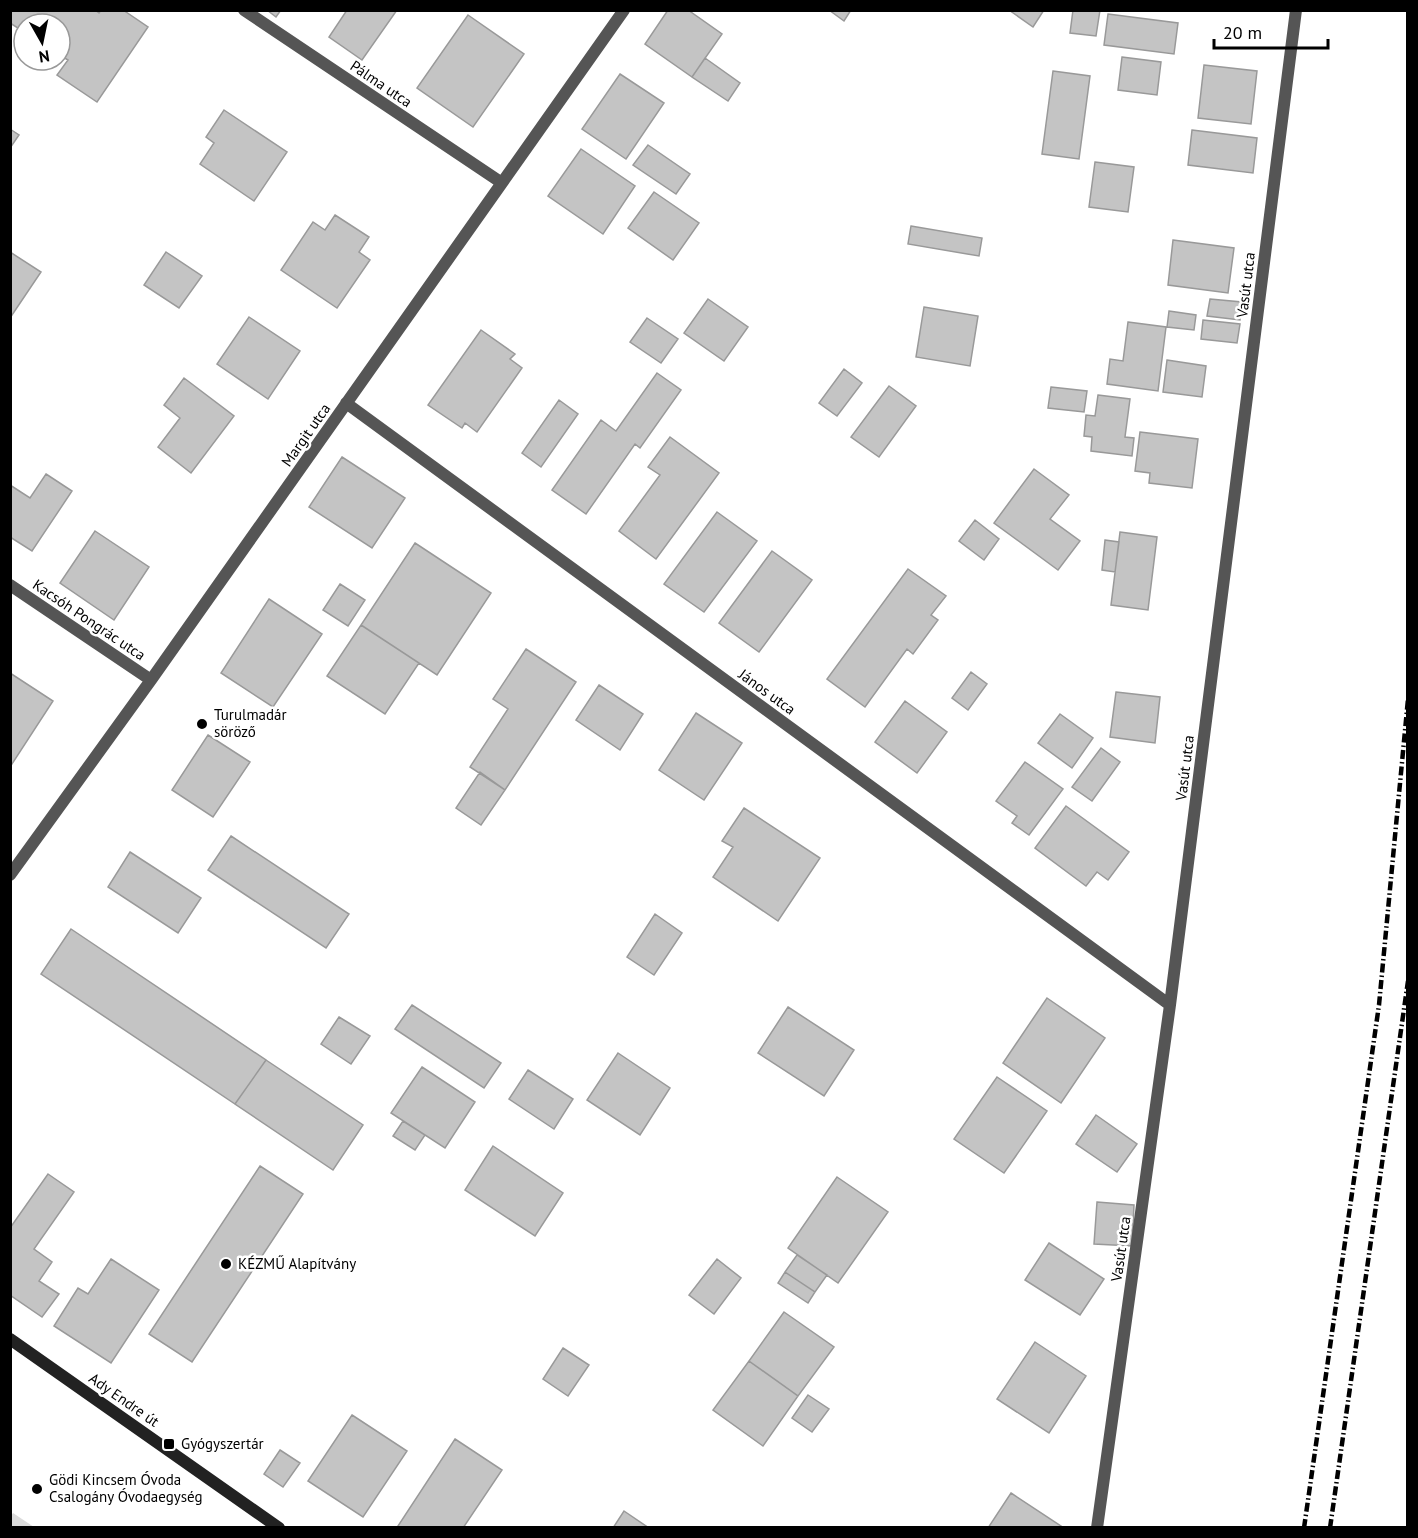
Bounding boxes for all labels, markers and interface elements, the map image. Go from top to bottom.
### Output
north arrow [12,12,72,72]
scale bar [1214,12,1328,50]
text: 20 m [1223,21,1262,44]
text: N [38,46,51,68]
street label: Pálma utca [347,56,416,111]
street label: Vasút utca [1232,251,1259,320]
street label: Margit utca [277,399,334,470]
street label: Kacsóh Pongrác utca [29,575,149,664]
street label: János utca [734,664,799,719]
place label: Turulmadár söröző [214,705,287,741]
marker: Turulmadár söröző [195,717,209,731]
street label: Vasút utca [1171,734,1198,803]
street label: Vasút utca [1106,1215,1134,1284]
place label: KÉZMŰ Alapítvány [238,1254,356,1273]
marker: KÉZMŰ Alapítvány [219,1257,233,1271]
street label: Ady Endre út [85,1368,163,1431]
place label: Gyógyszertár [181,1434,264,1453]
marker: Gyógyszertár [162,1437,176,1451]
place label: Gödi Kincsem Óvoda Csalogány Óvodaegység [49,1470,203,1506]
marker: Gödi Kincsem Óvoda Csalogány Óvodaegység [30,1482,44,1496]

